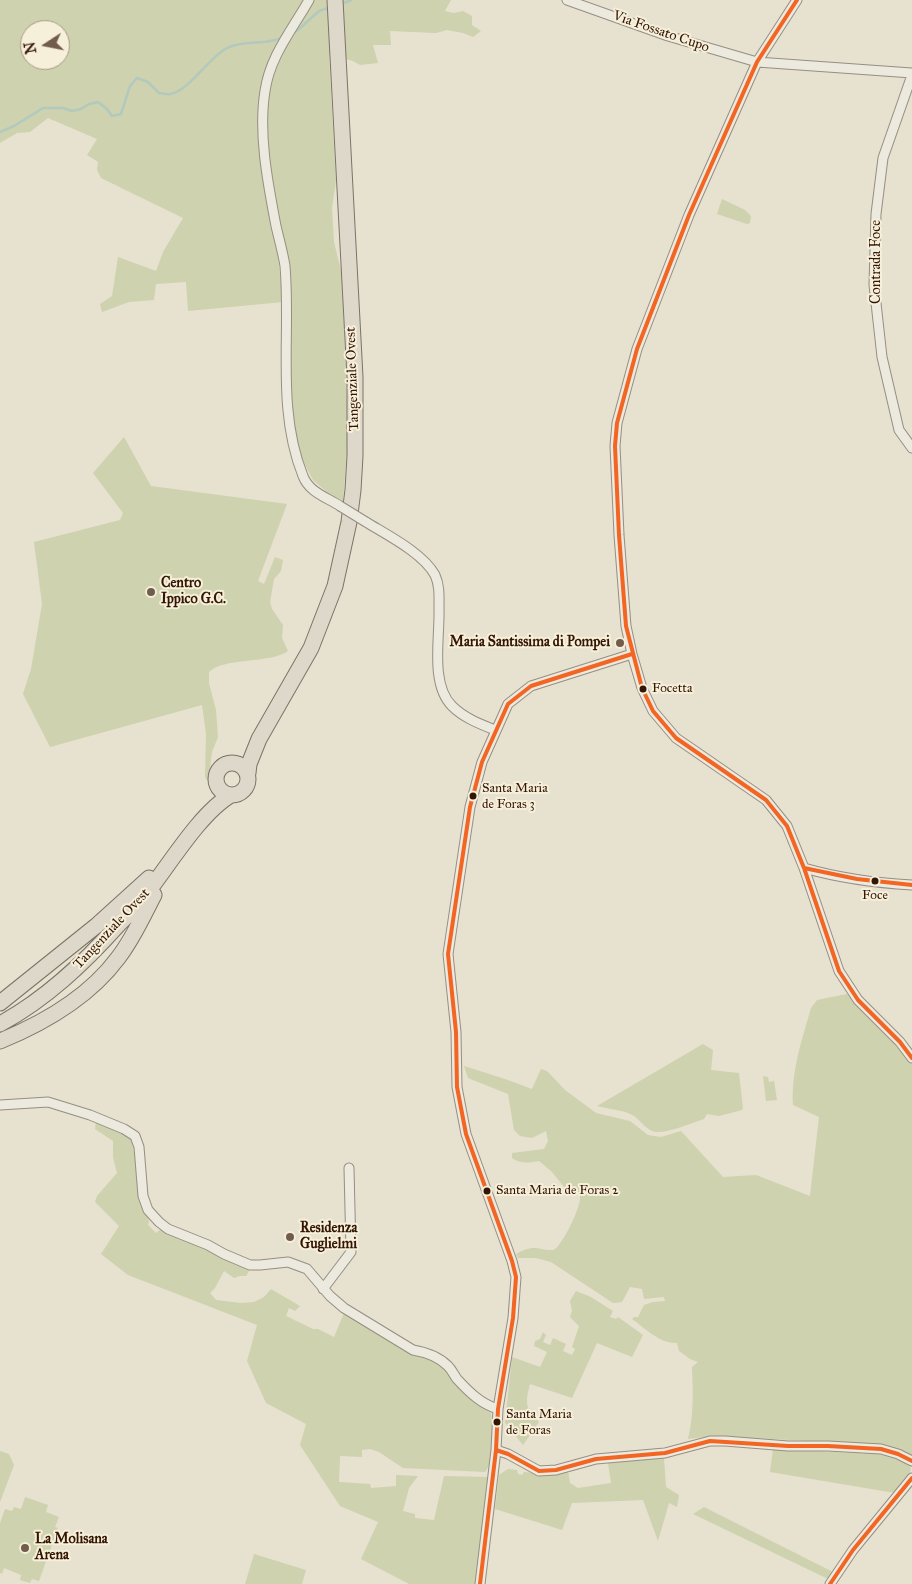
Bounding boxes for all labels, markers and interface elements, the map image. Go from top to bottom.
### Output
street label: Via Fossato Cupo [611,8,711,56]
north arrow [20,20,70,70]
text: N [21,40,40,55]
street label: Contrada Foce [869,220,885,304]
street label: Tangenziale Ovest [343,327,363,431]
place label: Centro Ippico G.C. [161,576,226,608]
marker: Centro Ippico G.C. [145,586,157,598]
place label: Maria Santissima di Pompei [449,635,610,651]
marker: Maria Santissima di Pompei [614,637,626,649]
place label: Focetta [652,681,692,697]
marker: Focetta [638,684,648,694]
place label: Santa Maria de Foras 3 [482,781,548,812]
marker: Santa Maria de Foras 3 [468,791,478,801]
marker: Foce [870,876,880,886]
street label: Tangenziale Ovest [70,885,154,973]
place label: Foce [862,888,888,904]
place label: Santa Maria de Foras 2 [496,1183,618,1199]
marker: Santa Maria de Foras 2 [482,1186,492,1196]
place label: Residenza Guglielmi [300,1221,357,1254]
marker: Residenza Guglielmi [284,1231,296,1243]
place label: Santa Maria de Foras [506,1407,572,1438]
marker: Santa Maria de Foras [492,1417,502,1427]
place label: La Molisana Arena [35,1532,108,1564]
marker: La Molisana Arena [19,1542,31,1554]

